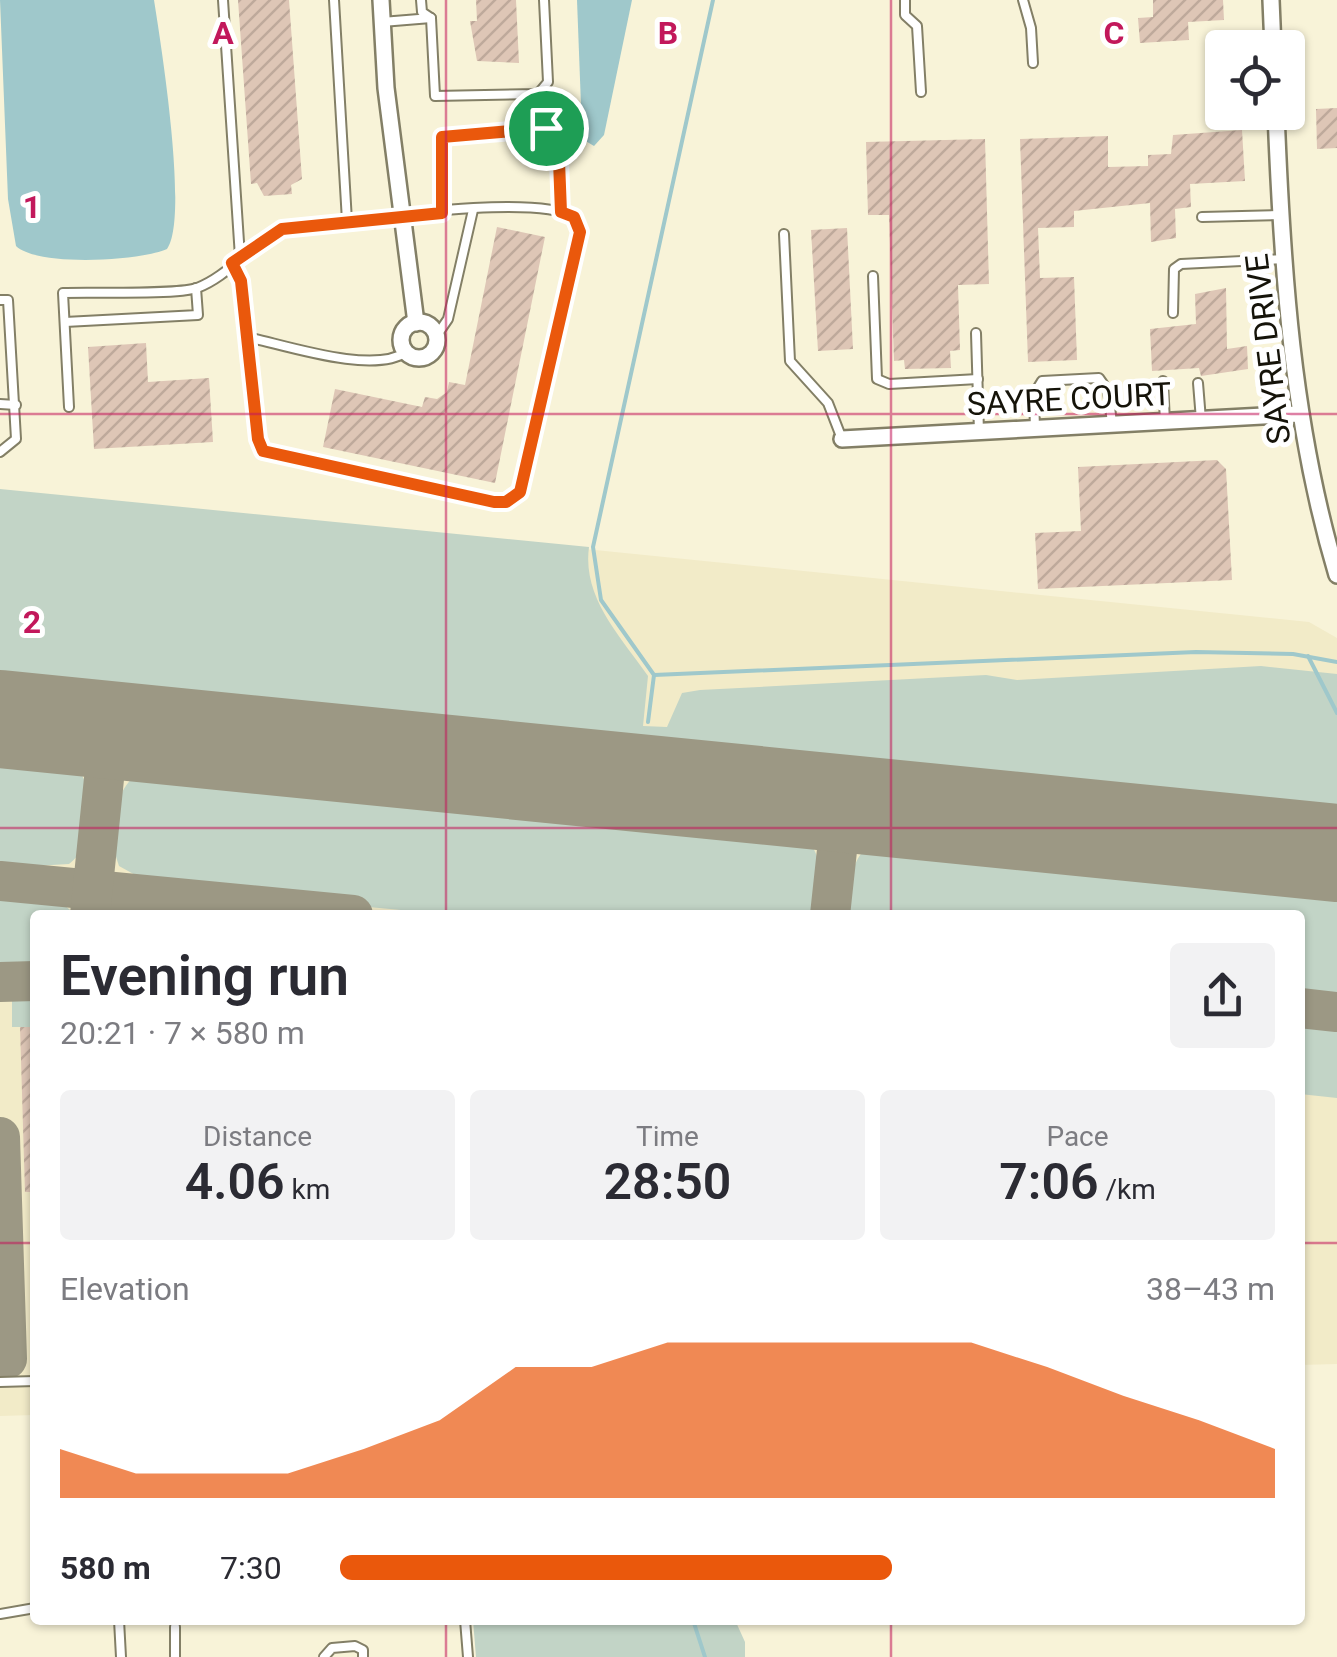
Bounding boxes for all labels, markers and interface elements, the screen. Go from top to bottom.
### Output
text: A [212,14,234,52]
text: B [658,14,678,52]
text: C [1104,14,1124,52]
map controls [1205,30,1305,130]
button: locate [1205,30,1305,130]
pin [504,86,589,171]
icon: arrive [519,101,574,156]
text: 1 [23,188,41,226]
street label: SAYRE DRIVE [1237,252,1299,446]
street label: SAYRE COURT [966,375,1172,423]
text: 2 [23,603,41,641]
button: share [1170,943,1275,1048]
text: Evening run [60,944,349,1008]
text: 20:21 · 7 × 580 m [60,1014,305,1052]
text: Distance [203,1120,312,1153]
text: Time [636,1120,699,1153]
text: Pace [1046,1120,1109,1153]
text: 4.06 [185,1153,285,1211]
text: 28:50 [604,1153,731,1211]
text: 7:06 [999,1153,1099,1211]
text: km [285,1173,330,1206]
text: /km [1099,1173,1156,1206]
text: Elevation [60,1270,190,1308]
text: 38–43 m [1146,1270,1275,1308]
text: 580 m [60,1549,151,1587]
text: 7:30 [220,1549,282,1587]

